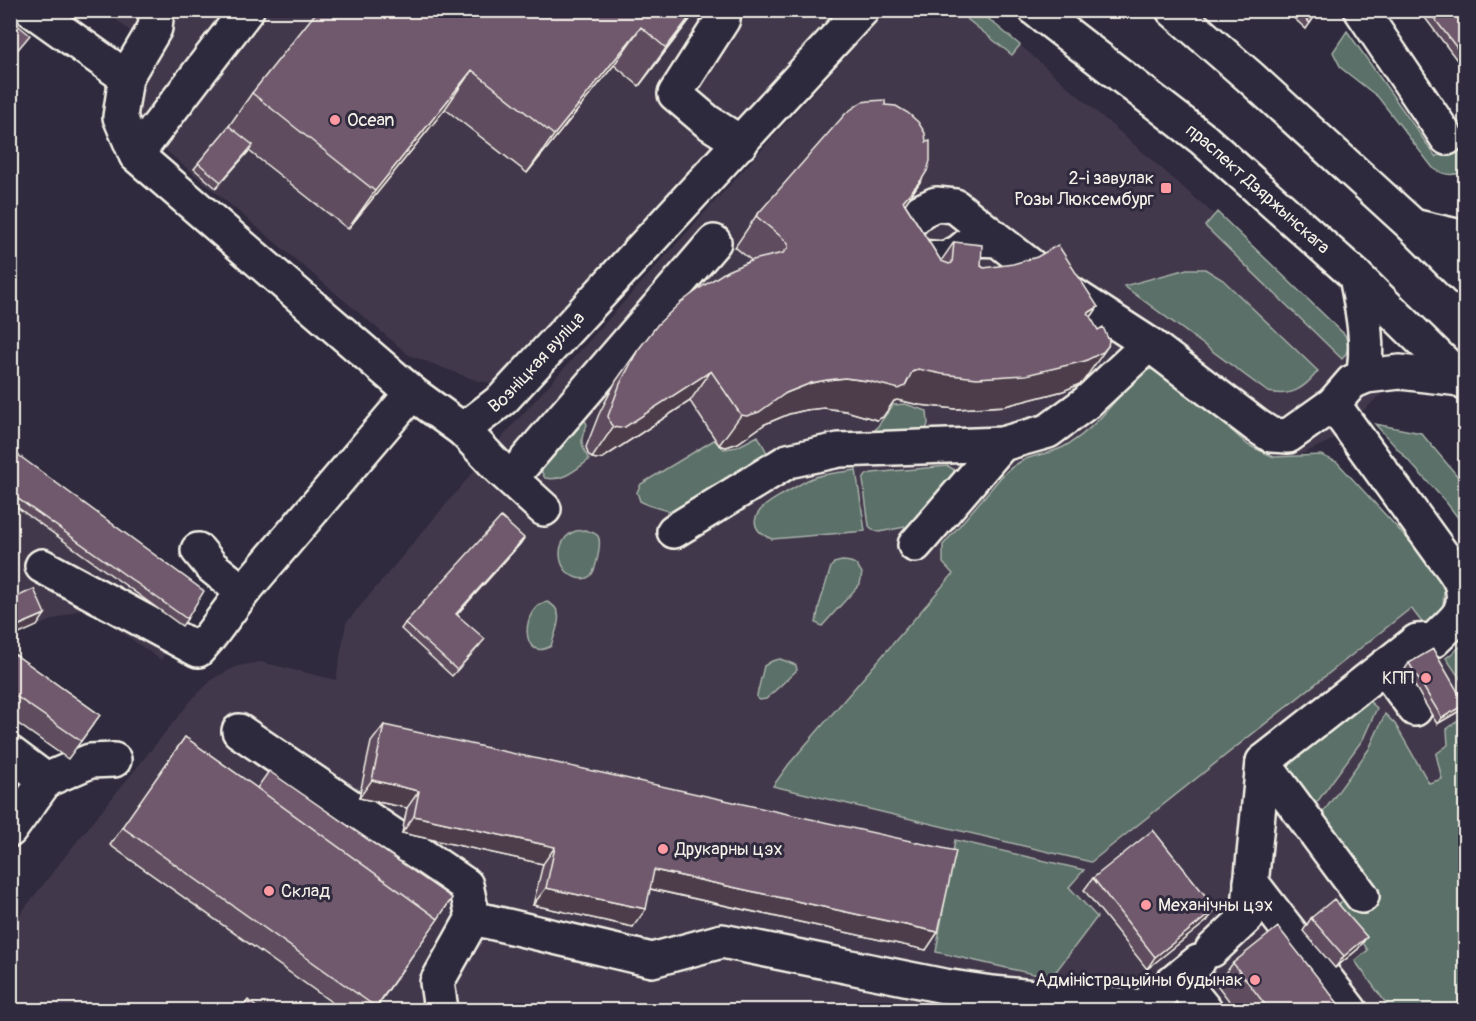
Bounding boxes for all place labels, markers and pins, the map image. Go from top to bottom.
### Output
place label: Ocean [347,109,394,132]
marker: Ocean [328,113,342,127]
place label: 2-і завулак Розы Люксембург [1015,167,1154,211]
marker: 2-і завулак Розы Люксембург [1159,181,1173,195]
place label: КПП [1382,667,1414,690]
marker: КПП [1419,671,1433,685]
place label: Друкарны цэх [674,838,783,861]
marker: Друкарны цэх [656,842,670,856]
place label: Склад [281,880,330,903]
marker: Склад [262,884,276,898]
place label: Механічны цэх [1158,894,1273,917]
marker: Механічны цэх [1139,898,1153,912]
place label: Адміністрацыйны будынак [1036,969,1243,992]
marker: Адміністрацыйны будынак [1248,973,1262,987]

